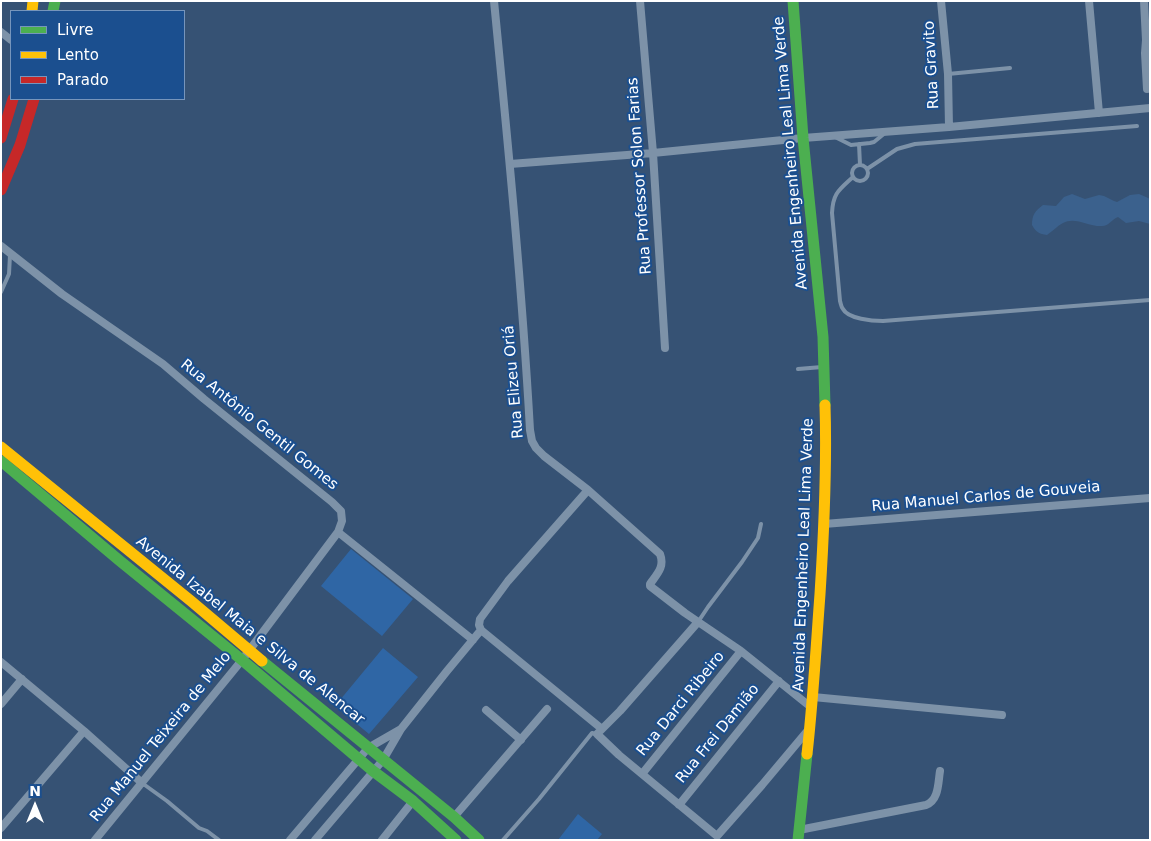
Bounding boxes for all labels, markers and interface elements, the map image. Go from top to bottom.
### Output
legend [10,10,185,100]
street label: Avenida Engenheiro Leal Lima Verde [770,16,812,290]
street label: Rua Gravito [921,20,943,110]
text: Livre [57,21,93,39]
text: Lento [57,46,99,64]
text: Parado [57,71,109,89]
street label: Rua Professor Solon Farias [624,77,656,275]
street label: Rua Elizeu Oriá [500,325,528,439]
street label: Rua Antônio Gentil Gomes [177,356,341,494]
street label: Avenida Engenheiro Leal Lima Verde [790,418,818,692]
street label: Rua Manuel Carlos de Gouveia [871,478,1101,516]
street label: Avenida Izabel Maia e Silva de Alencar [132,533,368,729]
street label: Rua Manuel Teixeira de Melo [87,648,235,826]
street label: Rua Darci Ribeiro [633,648,729,760]
street label: Rua Frei Damião [672,681,764,787]
north arrow [10,781,60,831]
text: N [29,783,41,799]

